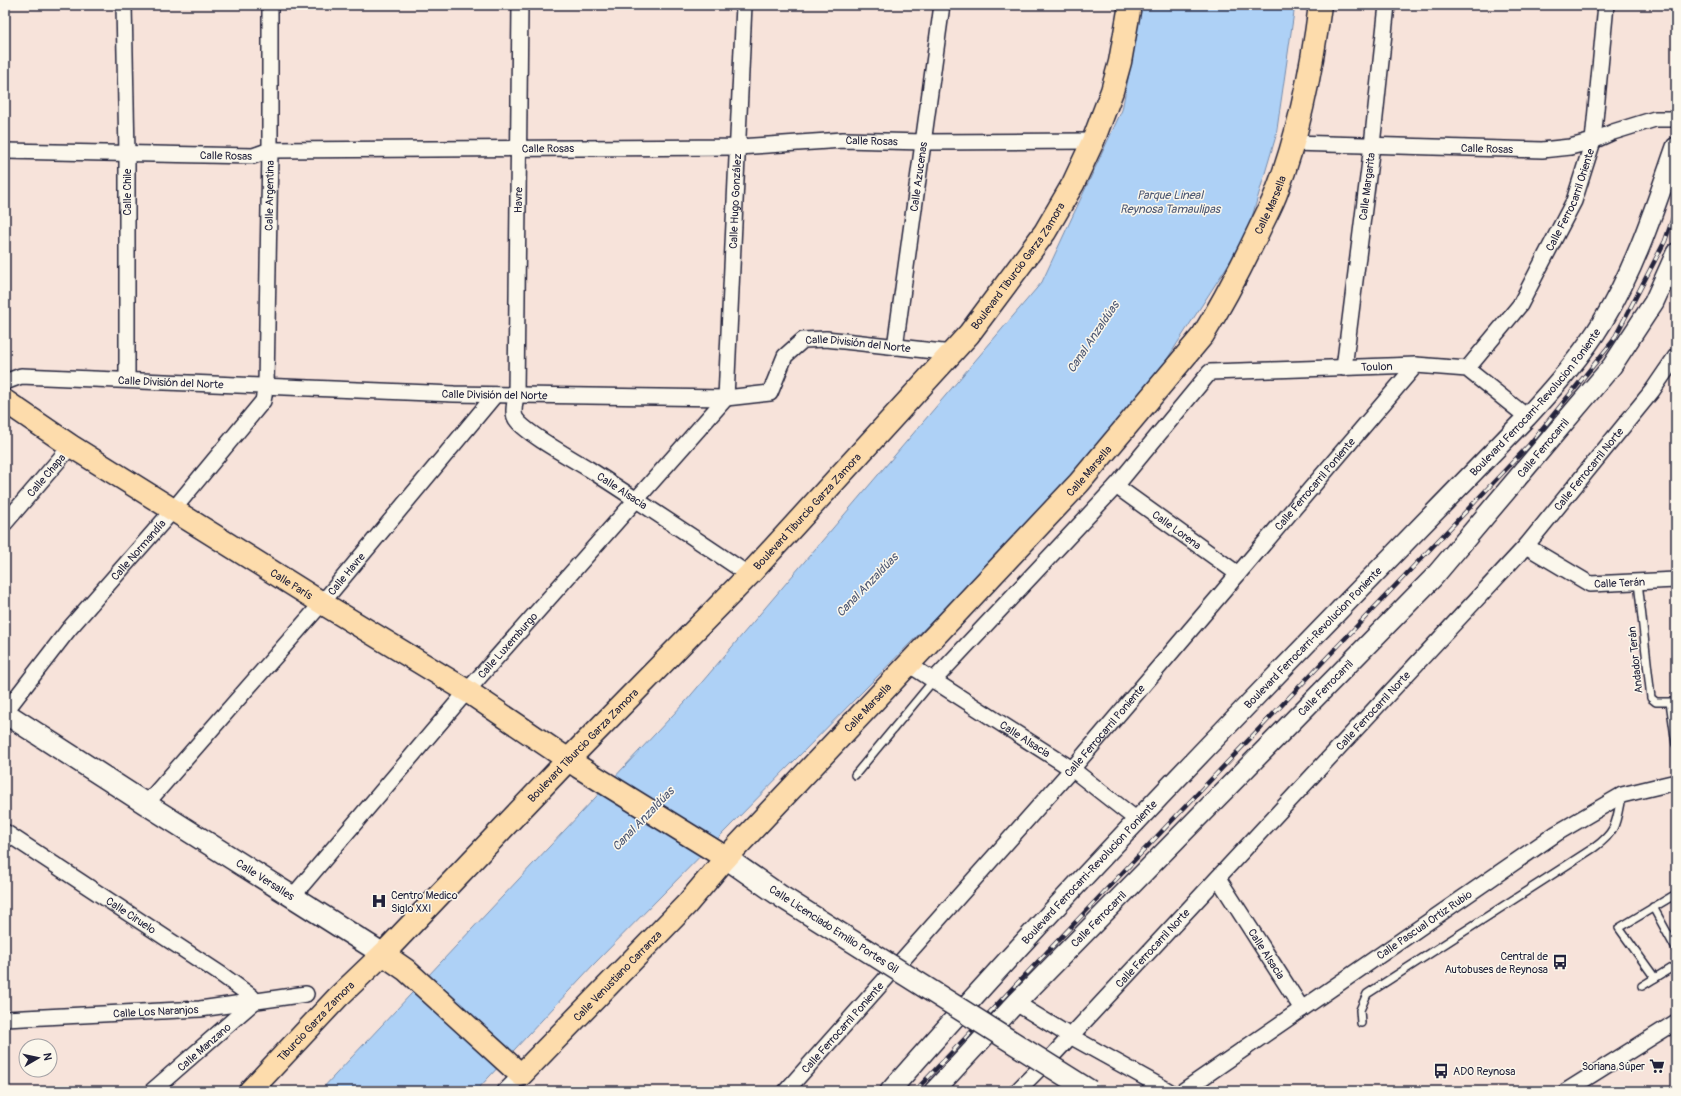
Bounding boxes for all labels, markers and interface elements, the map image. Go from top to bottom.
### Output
street label: Calle Rosas [845,134,898,148]
street label: Calle Azucenas [908,141,930,212]
street label: Calle Rosas [522,142,574,155]
street label: Calle Rosas [1461,142,1513,156]
street label: Calle Ferrocarril Oriente [1543,146,1597,253]
street label: Calle Rosas [200,149,252,163]
street label: Calle Margarita [1357,152,1378,221]
street label: Calle Hugo González [727,153,744,249]
street label: Calle Argentina [263,160,277,231]
street label: Calle Chile [121,168,134,216]
street label: Calle Marsella [1252,174,1289,236]
street label: Havre [512,186,525,213]
water label: Parque Lineal Reynosa Tamaulipas [1120,188,1222,217]
street label: Boulevard Tiburcio Garza Zamora [968,200,1068,332]
water label: Canal Anzaldúas [1064,297,1124,376]
street label: Boulevard Ferrocarri-Revolucion Poniente [1467,326,1604,479]
street label: Calle División del Norte [805,333,912,355]
street label: Toulon [1361,360,1393,374]
street label: Calle División del Norte [118,374,224,391]
street label: Calle División del Norte [441,387,548,402]
street label: Calle Ferrocarril [1515,416,1572,480]
street label: Calle Ferrocarril Norte [1551,425,1627,513]
street label: Calle Ferrocarril Poniente [1272,435,1358,533]
street label: Calle Marsella [1064,443,1115,499]
street label: Calle Chapa [24,451,68,500]
street label: Boulevard Tiburcio Garza Zamora [751,451,864,573]
street label: Calle Alsacia [594,470,650,512]
street label: Calle Lorena [1149,508,1204,552]
street label: Calle Normandía [108,517,169,583]
water label: Canal Anzaldúas [833,549,903,620]
street label: Calle Havre [325,550,368,598]
street label: Boulevard Ferrocarri-Revolucion Poniente [1242,564,1385,711]
street label: Calle París [268,566,315,603]
street label: Calle Terán [1594,575,1645,591]
street label: Calle Luxemburgo [475,610,540,681]
street label: Andador Terán [1626,626,1645,694]
street label: Calle Ferrocarril [1295,657,1356,719]
street label: Calle Ferrocarril Norte [1334,668,1414,753]
street label: Calle Marsella [842,681,894,735]
street label: Calle Ferrocarril Poniente [1062,682,1148,780]
street label: Boulevard Tiburcio Garza Zamora [525,686,641,805]
street label: Calle Alsacia [997,718,1053,760]
water label: Canal Anzaldúas [609,783,679,854]
street label: Boulevard Ferrocarri-Revolucion Poniente [1019,797,1160,947]
street label: Calle Versalles [233,857,297,903]
street label: Calle Licenciado Emilio Portes Gil [767,883,901,976]
street label: Calle Pascual Ortiz Rubio [1374,888,1475,962]
place label: Centro Medico Siglo XXI [391,889,458,915]
street label: Calle Ferrocarril [1068,889,1129,950]
hospital icon: Centro Medico Siglo XXI [370,892,388,910]
street label: Calle Ciruelo [103,894,158,937]
street label: Calle Ferrocarril Norte [1113,906,1193,991]
street label: Calle Alsacia [1245,926,1287,982]
street label: Calle Venustiano Carranza [571,928,665,1024]
place label: Central de Autobuses de Reynosa [1445,950,1549,976]
bus stop icon: Central de Autobuses de Reynosa [1551,953,1569,971]
street label: Tiburcio Garza Zamora [275,979,357,1064]
street label: Calle Ferrocarril Poniente [799,979,887,1076]
street label: Calle Los Naranjos [113,1003,199,1020]
street label: Calle Manzano [175,1021,234,1074]
north arrow [18,1038,58,1078]
text: N [40,1052,54,1062]
supermarket icon: Soriana Súper [1648,1057,1666,1075]
place label: Soriana Súper [1582,1060,1645,1073]
bus stop icon: ADO Reynosa [1432,1062,1450,1080]
place label: ADO Reynosa [1453,1065,1515,1078]

